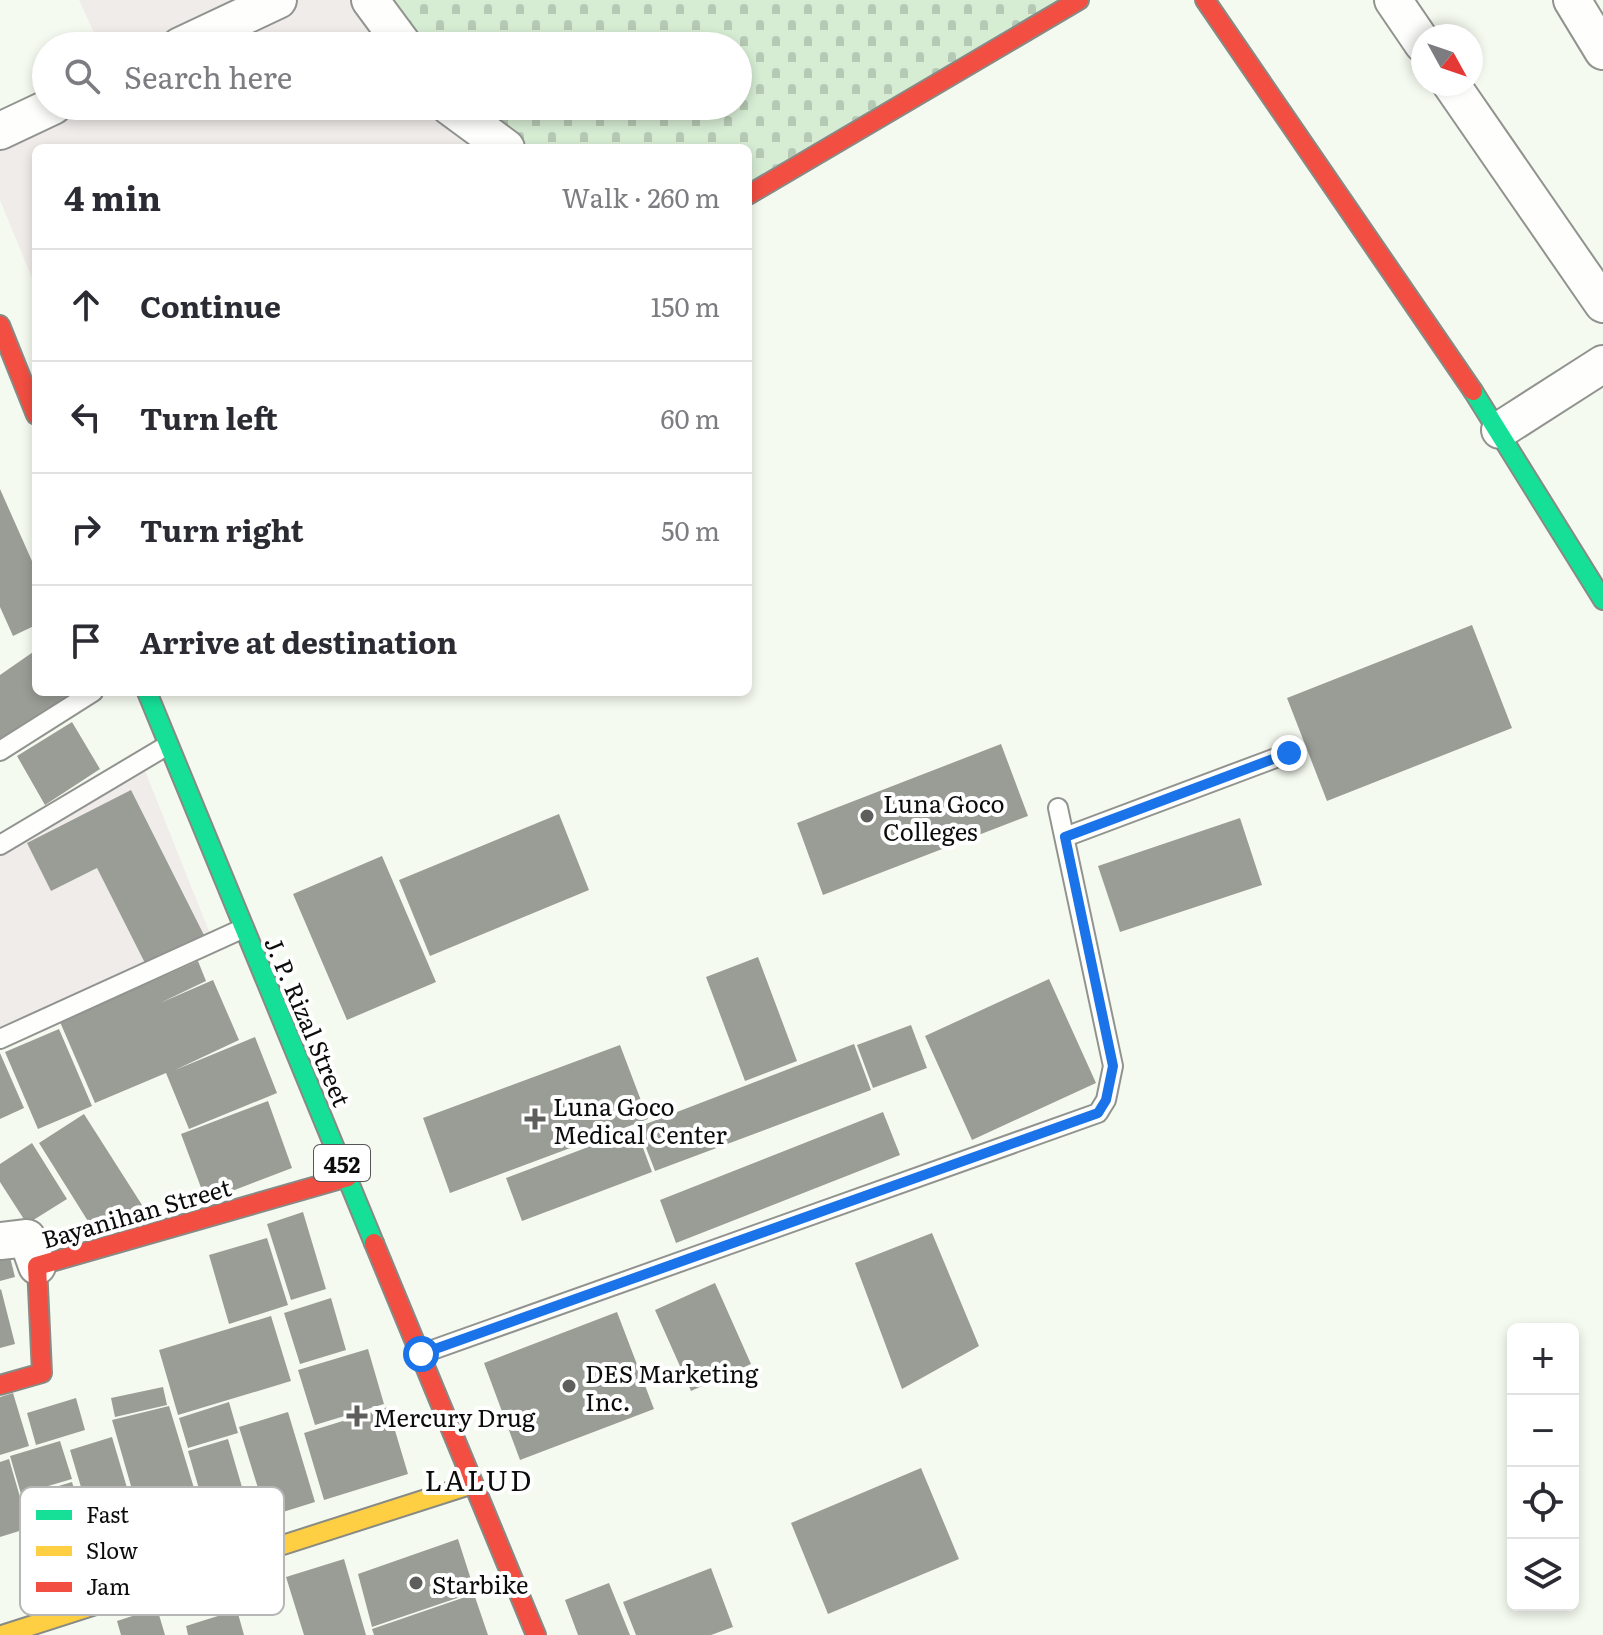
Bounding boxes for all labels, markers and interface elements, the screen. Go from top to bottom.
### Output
north arrow [1411,24,1483,96]
search box [32,32,752,120]
icon: search [60,54,104,98]
text: Search here [124,54,292,98]
text: 4 min [64,171,161,221]
text: Walk · 260 m [562,177,720,216]
icon: ahead [64,283,108,327]
text: Continue [140,283,281,327]
text: 150 m [651,286,720,325]
icon: left [64,395,108,439]
text: Turn left [140,395,278,439]
text: 60 m [661,398,720,437]
icon: right [64,507,108,551]
text: Turn right [140,507,304,551]
text: 50 m [661,510,720,549]
icon: arrive [64,619,108,663]
text: Arrive at destination [140,619,457,663]
route end [1271,735,1307,771]
place label: Luna Goco Colleges [883,785,1005,848]
marker: Luna Goco Colleges [858,807,876,825]
street label: J. P. Rizal Street [257,930,361,1112]
place label: Luna Goco Medical Center [553,1088,727,1151]
marker: Luna Goco Medical Center [524,1108,546,1130]
road number: 452 [314,1145,370,1181]
street label: Bayanihan Street [37,1168,235,1256]
map controls [1507,1323,1579,1611]
button: + [1507,1323,1579,1395]
route start [403,1336,439,1372]
place label: DES Marketing Inc. [585,1355,759,1418]
marker: DES Marketing Inc. [560,1377,578,1395]
button: − [1507,1395,1579,1467]
place label: Mercury Drug [373,1399,536,1434]
marker: Mercury Drug [348,1407,366,1425]
district label: LALUD [425,1458,533,1500]
button: locate [1507,1467,1579,1539]
legend [20,1487,284,1615]
text: Fast [86,1497,129,1530]
text: Slow [86,1533,138,1566]
button: layers [1507,1539,1579,1611]
place label: Starbike [432,1566,529,1601]
text: Jam [86,1569,130,1602]
marker: Starbike [407,1574,425,1592]

